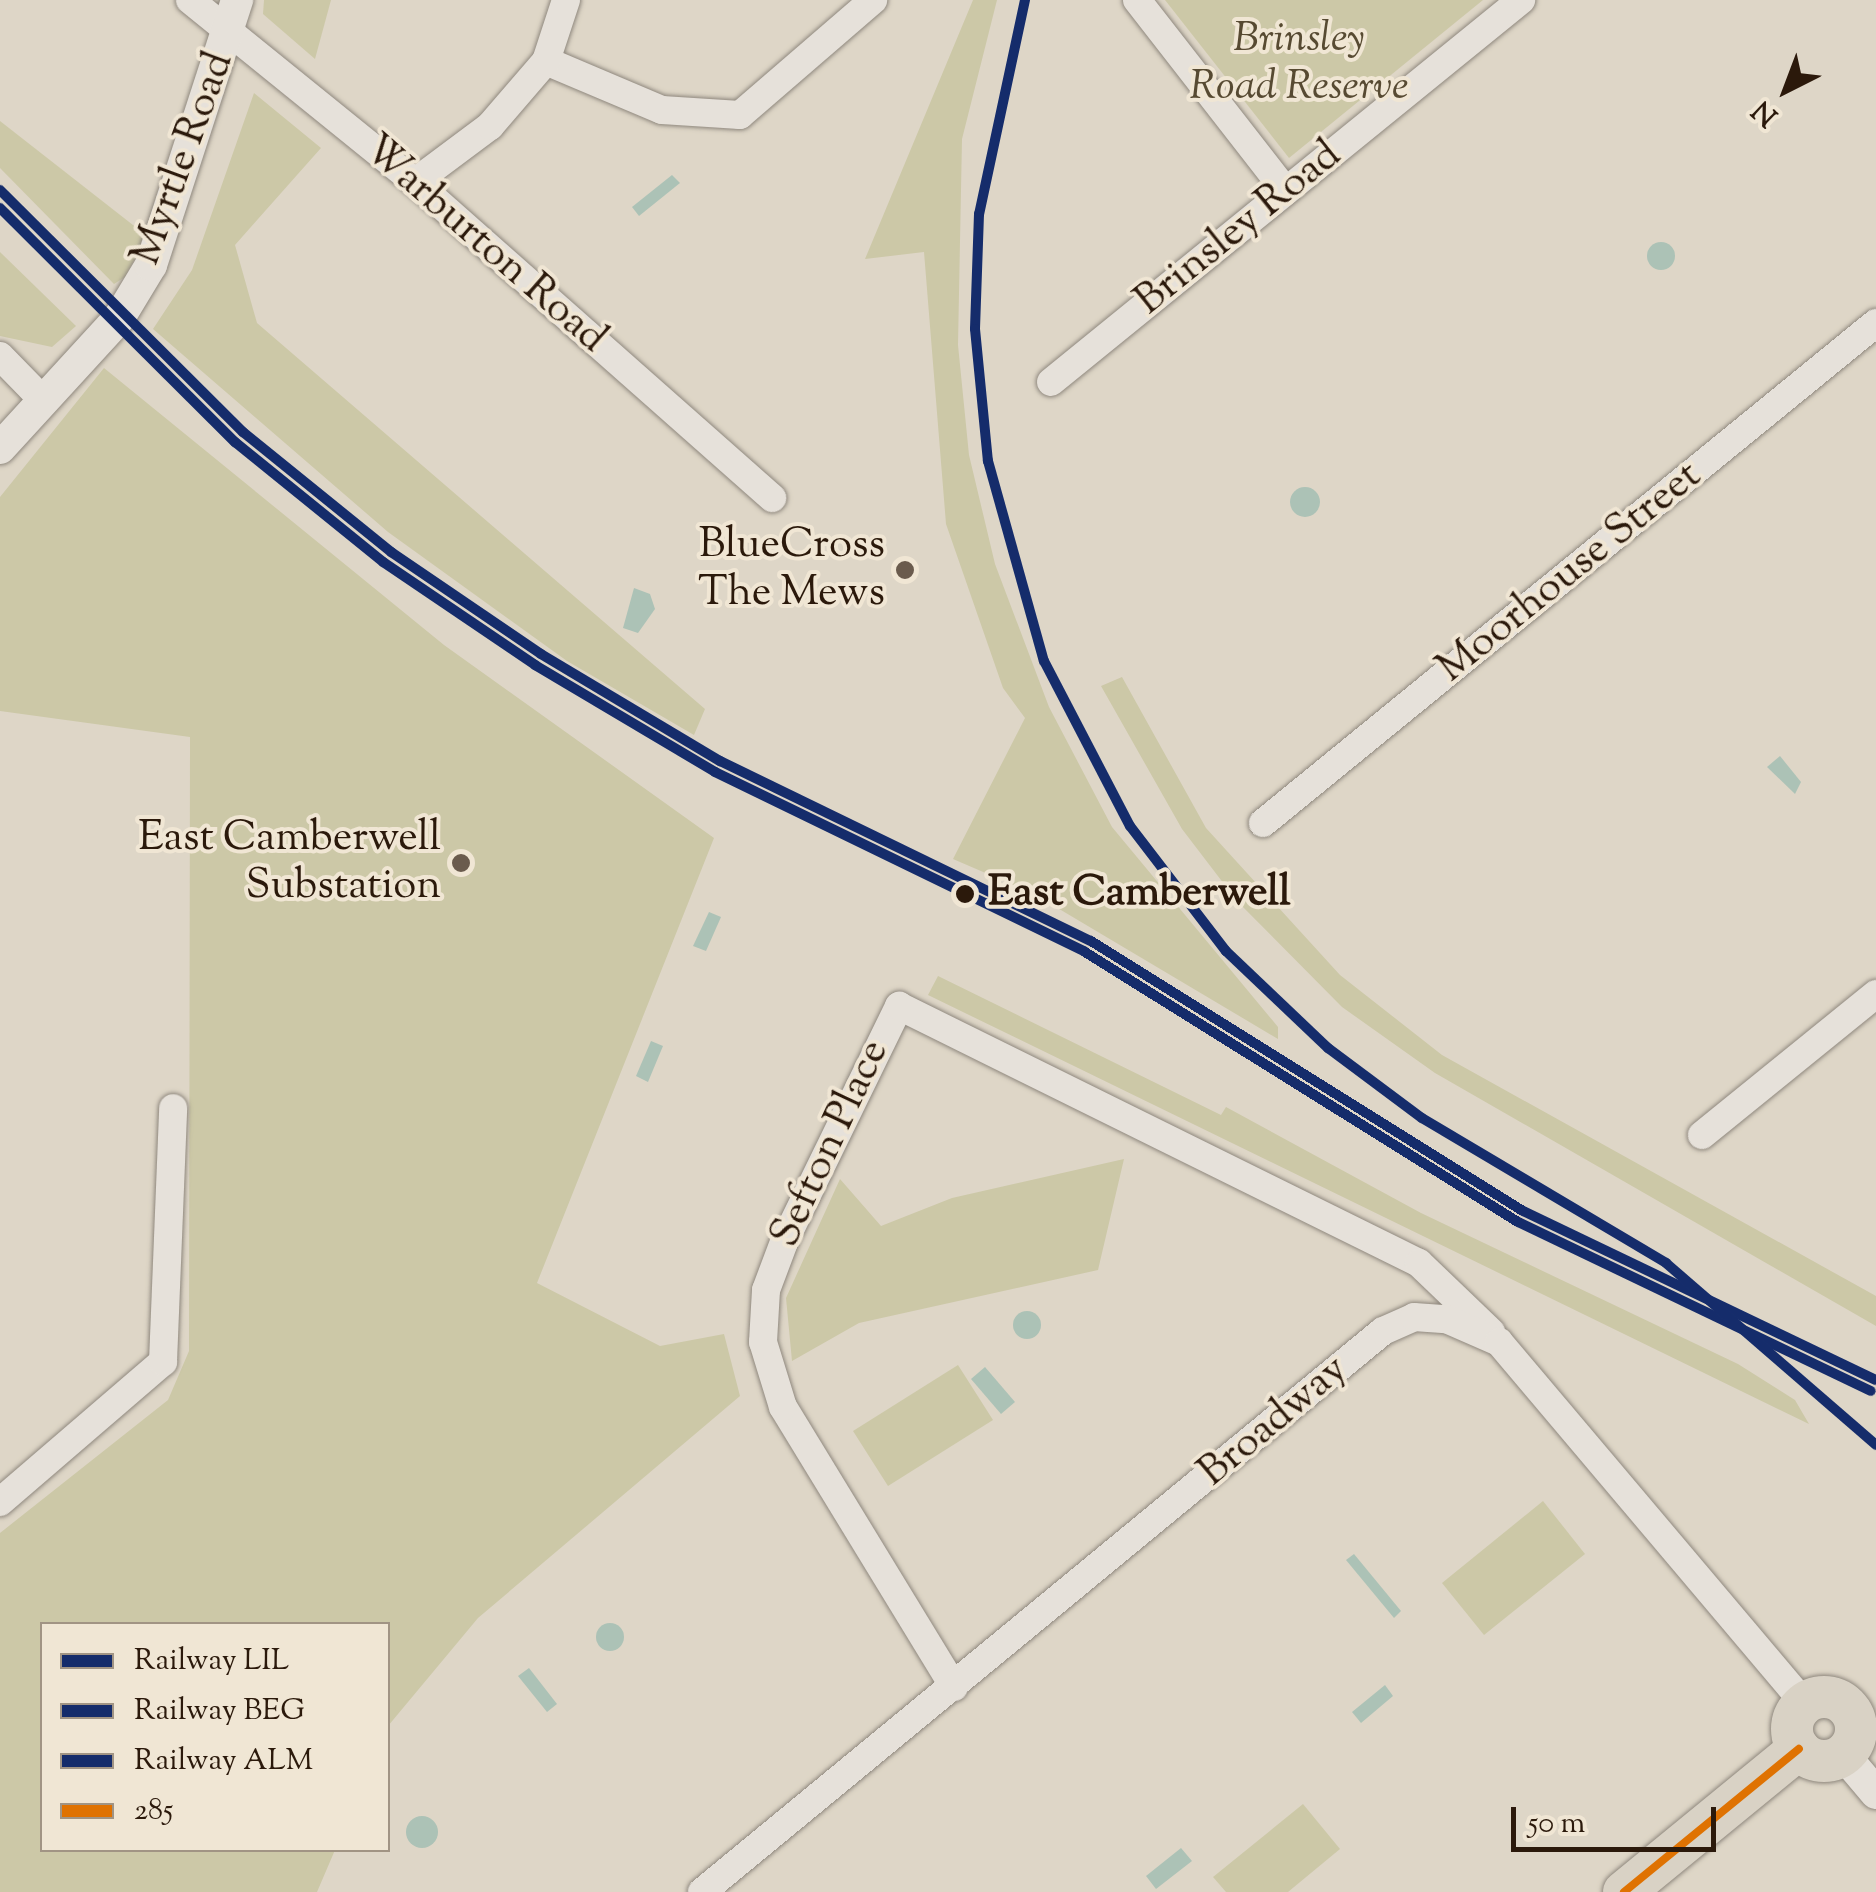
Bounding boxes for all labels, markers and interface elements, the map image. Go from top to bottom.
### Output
park label: Brinsley Road Reserve [1189,15,1409,114]
north arrow [1736,40,1836,140]
street label: Myrtle Road [122,45,246,273]
text: N [1744,90,1788,135]
street label: Warburton Road [352,125,616,365]
street label: Brinsley Road [1126,131,1352,327]
street label: Moorhouse Street [1428,451,1712,695]
place label: BlueCross The Mews [698,521,885,620]
marker: BlueCross The Mews [894,559,916,581]
place label: East Camberwell Substation [138,814,441,912]
marker: East Camberwell Substation [450,852,472,874]
place label: East Camberwell [988,869,1291,919]
marker: East Camberwell [952,881,978,907]
street label: Sefton Place [761,1032,901,1256]
street label: Broadway [1189,1345,1359,1499]
legend [40,1622,390,1852]
text: Railway LIL [134,1640,289,1683]
text: Railway BEG [134,1690,305,1733]
text: Railway ALM [134,1740,313,1783]
scale bar [1516,1787,1721,1849]
text: 285 [134,1790,173,1833]
text: 50 m [1528,1803,1585,1846]

